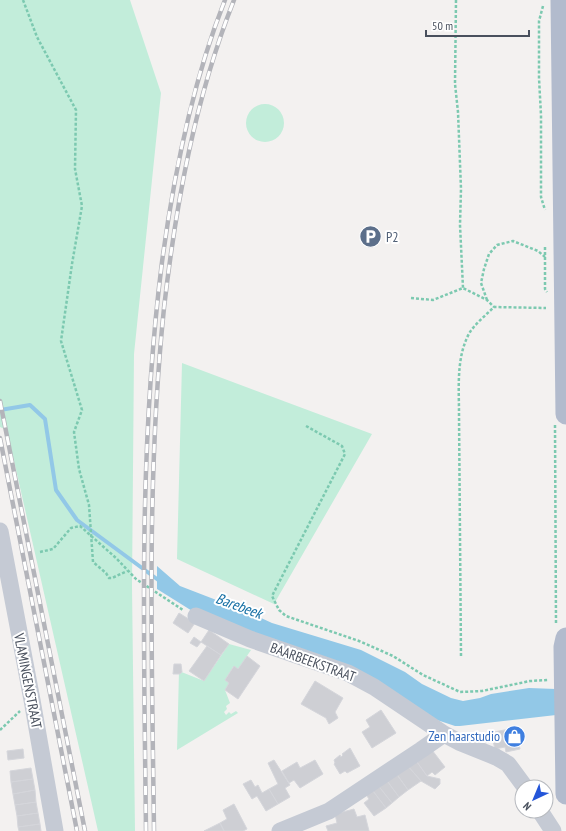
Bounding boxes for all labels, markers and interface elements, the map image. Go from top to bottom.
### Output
scale bar [426,12,529,38]
text: 50 m [432,18,453,33]
parking icon: P2 [357,224,383,250]
place label: P2 [386,228,399,246]
water label: Barebeek [213,588,267,623]
street label: VLAMINGENSTRAAT [10,631,46,731]
street label: BAARBEEKSTRAAT [268,638,359,686]
shop icon: Zen haarstudio [502,723,528,749]
place label: Zen haarstudio [429,727,500,745]
north arrow [514,779,554,819]
text: N [520,799,534,813]

